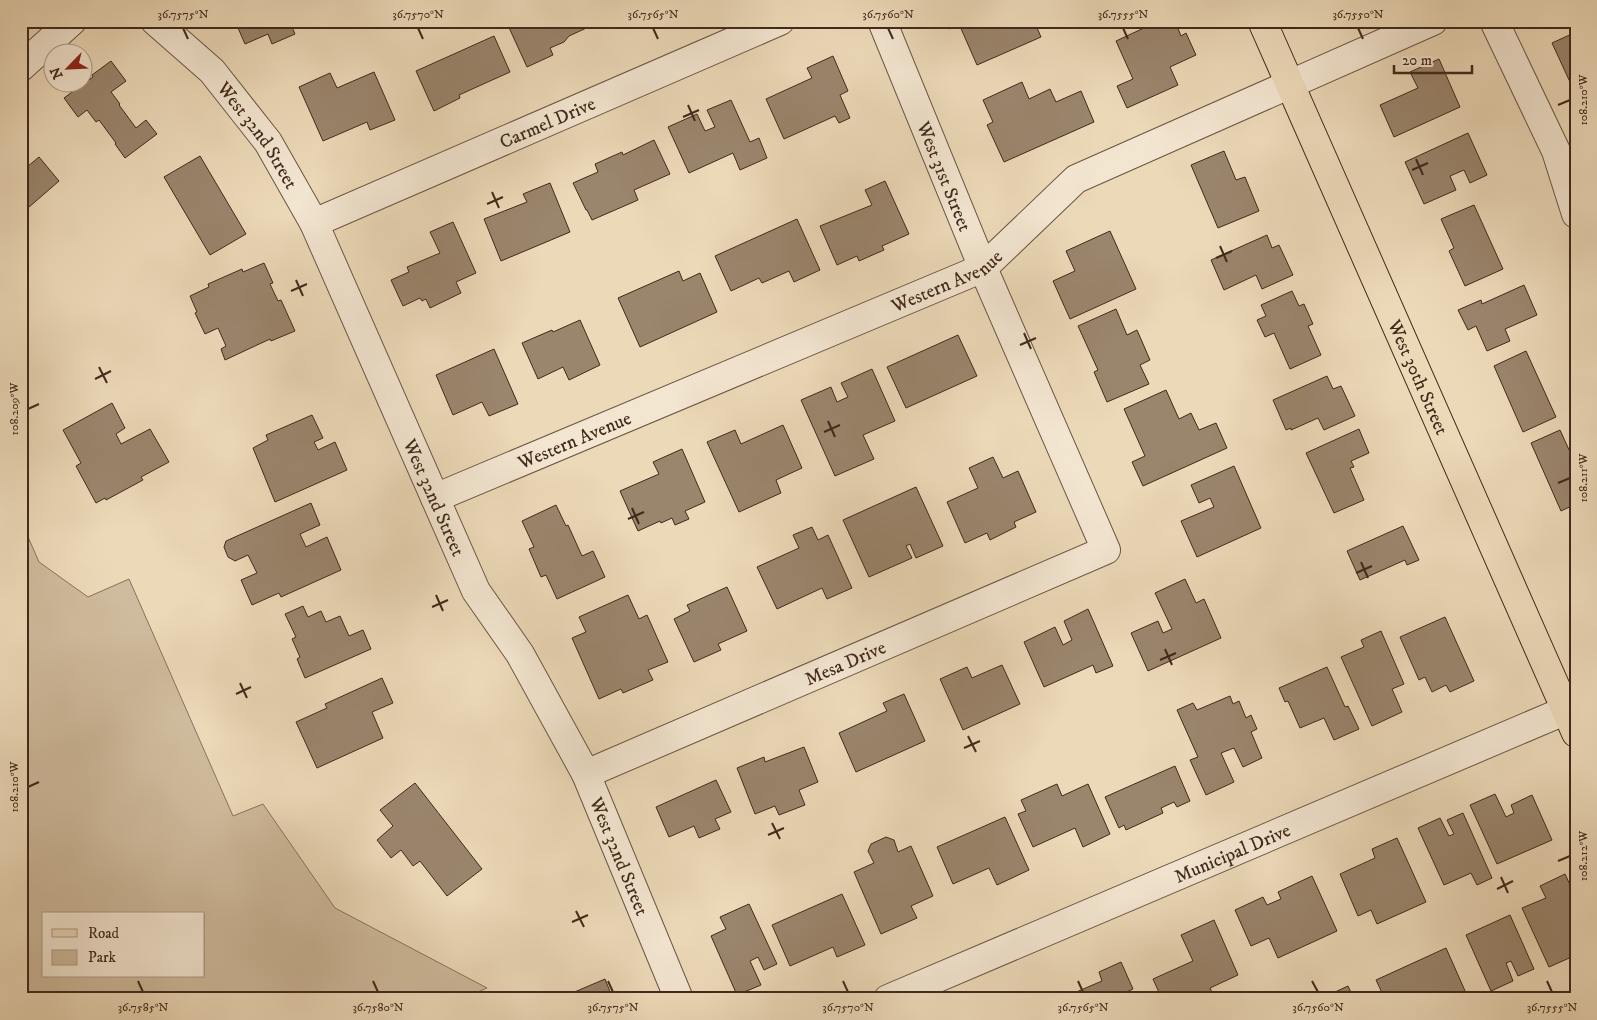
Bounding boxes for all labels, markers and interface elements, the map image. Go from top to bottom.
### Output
text: 36.7575°N [157,7,209,22]
text: 36.7570°N [392,7,444,22]
text: 36.7565°N [628,7,679,22]
text: 36.7560°N [862,7,914,22]
text: 36.7555°N [1098,7,1148,22]
text: 36.7550°N [1332,7,1384,22]
north arrow [42,42,92,92]
scale bar [1394,42,1472,74]
text: 20 m [1402,51,1432,70]
text: N [46,64,68,82]
text: 108.210°W [1576,73,1591,126]
street label: West 32nd Street [211,77,302,193]
street label: Carmel Drive [496,92,599,154]
street label: West 31st Street [911,117,976,235]
street label: Western Avenue [887,245,1008,319]
street label: West 30th Street [1382,316,1453,439]
text: 108.209°W [7,382,22,435]
street label: Western Avenue [514,407,635,475]
street label: West 32nd Street [397,435,469,560]
text: 108.211°W [1576,452,1591,503]
street label: Mesa Drive [802,636,890,691]
text: 108.210°W [7,760,22,813]
street label: West 32nd Street [583,793,653,919]
street label: Municipal Drive [1171,819,1294,889]
text: 108.212°W [1576,830,1591,881]
legend [42,912,205,978]
text: Road [88,924,120,943]
text: Park [88,948,117,967]
text: 36.7585°N [118,1000,169,1015]
text: 36.7580°N [352,1000,404,1015]
text: 36.7575°N [587,1000,639,1015]
text: 36.7570°N [822,1000,874,1015]
text: 36.7565°N [1058,1000,1109,1015]
text: 36.7560°N [1292,1000,1344,1015]
text: 36.7555°N [1527,1000,1577,1015]

